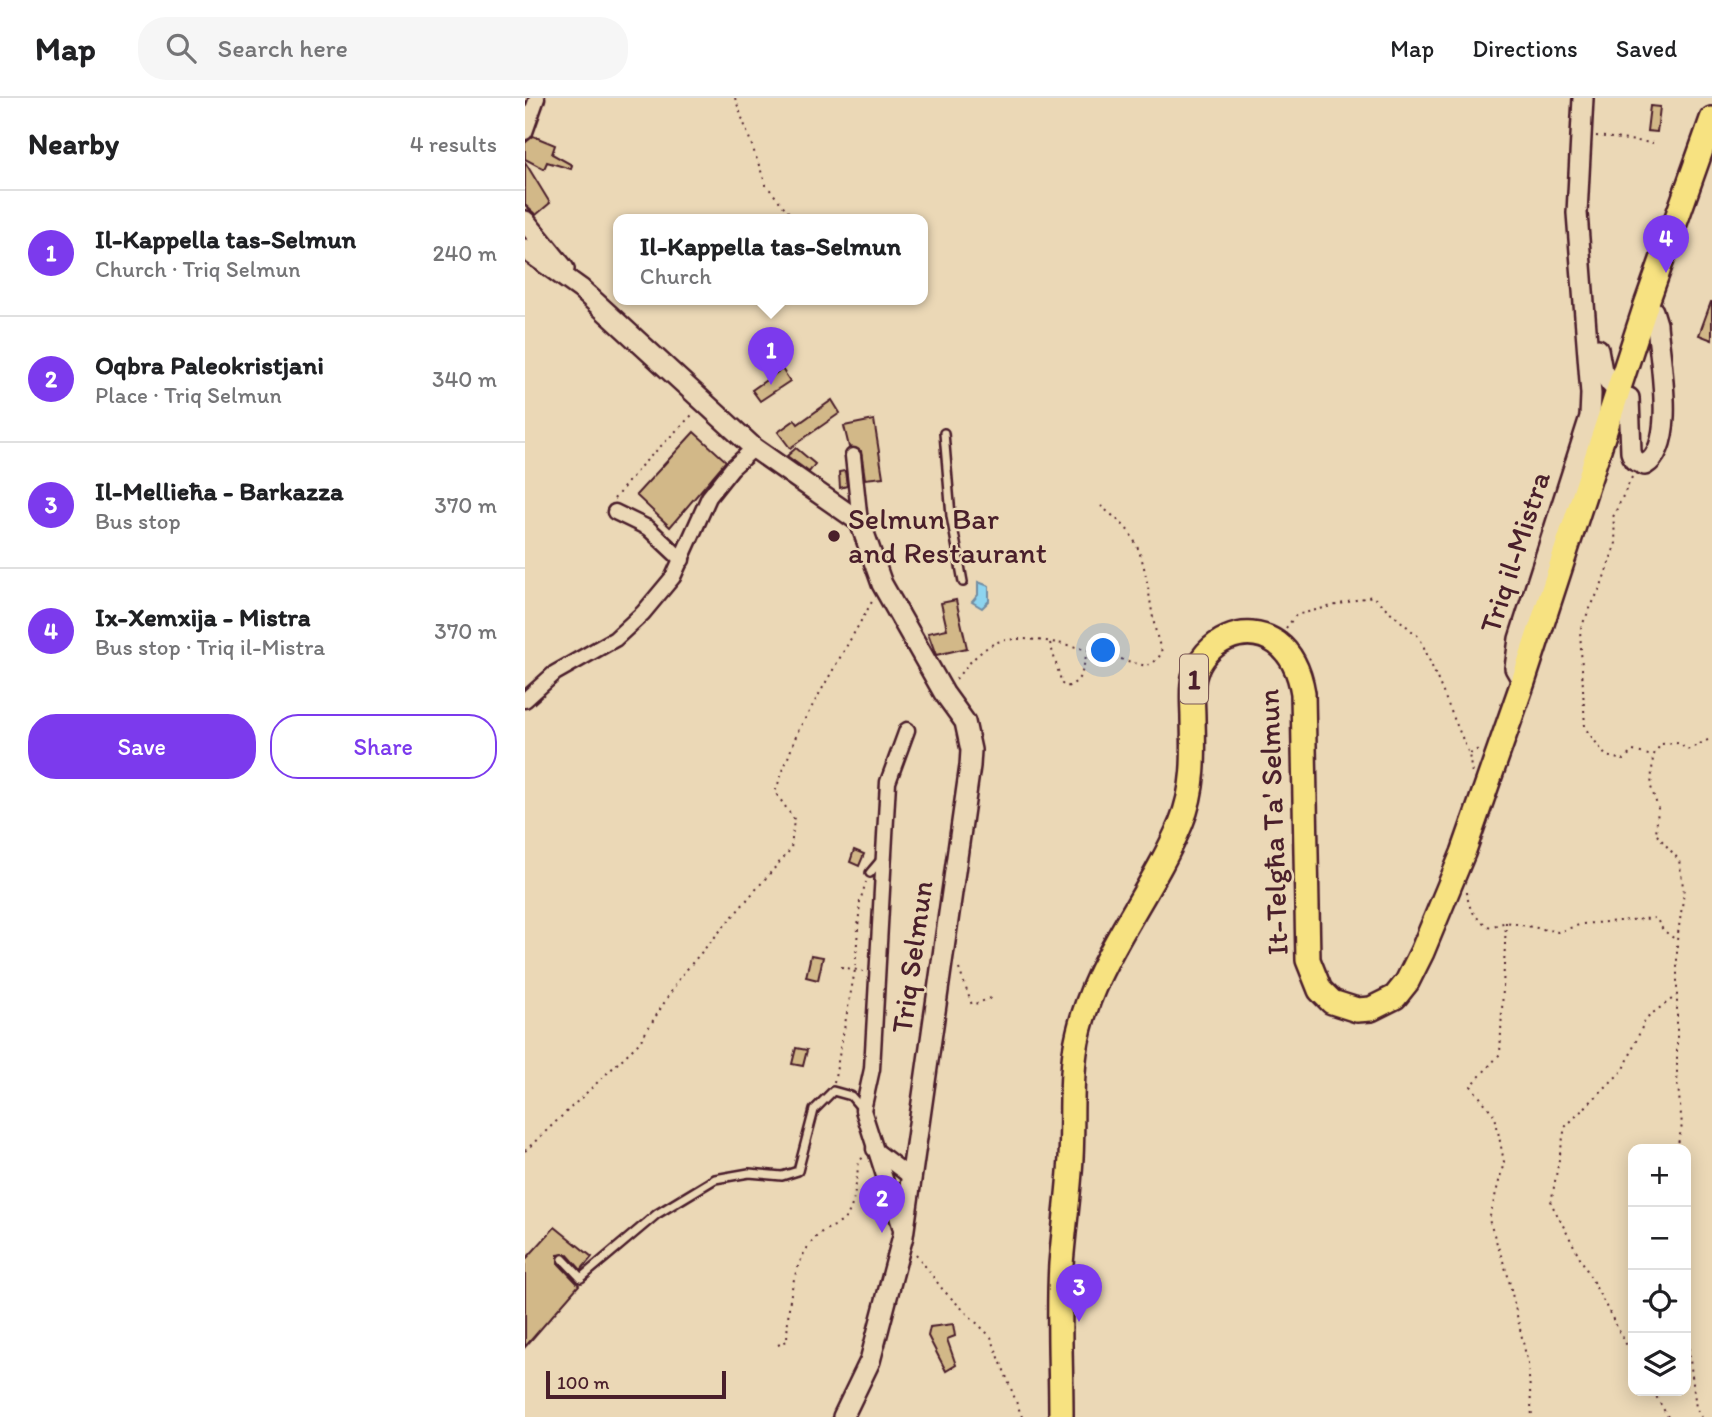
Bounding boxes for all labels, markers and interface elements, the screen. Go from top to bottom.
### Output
search box [138,17,628,80]
text: Map [35,29,96,68]
icon: search [162,29,200,67]
text: Search here [218,32,348,64]
text: Map [1390,34,1434,63]
text: Directions [1472,34,1578,63]
text: Saved [1616,34,1677,63]
text: Nearby [28,125,119,162]
text: 4 results [410,130,497,158]
popup [613,214,928,305]
pin: 4 [1643,215,1689,273]
text: Il-Kappella tas-Selmun [95,223,356,255]
text: Il-Kappella tas-Selmun [640,230,901,262]
text: 1 [46,239,56,267]
text: 240 m [432,239,497,267]
text: Church · Triq Selmun [95,255,301,283]
text: Church [640,262,712,290]
pin: 1 [748,327,794,385]
text: Oqbra Paleokristjani [95,349,324,381]
text: 2 [45,365,57,393]
text: 340 m [432,365,497,393]
text: Place · Triq Selmun [95,381,282,409]
street label: Triq il-Mistra [1471,466,1558,637]
text: Il-Mellieħa - Barkazza [95,475,344,507]
text: 3 [45,491,57,519]
text: 370 m [434,491,497,519]
place label: Selmun Bar and Restaurant [848,500,1047,571]
text: Bus stop [95,507,181,535]
marker: Selmun Bar and Restaurant [826,528,842,544]
text: Ix-Xemxija - Mistra [95,601,311,633]
text: 4 [44,617,58,645]
text: 370 m [434,617,497,645]
text: Bus stop · Triq il-Mistra [95,633,325,661]
your location [1086,633,1120,667]
road number: 1 [1180,654,1208,704]
street label: It-Telgħa Ta' Selmun [1249,688,1296,956]
button: Save [28,714,256,779]
button: Share [270,714,497,779]
street label: Triq Selmun [882,878,941,1036]
map controls [1628,1144,1691,1396]
button: + [1628,1144,1691,1207]
pin: 2 [859,1175,905,1233]
button: − [1628,1207,1691,1270]
pin: 3 [1056,1264,1102,1322]
button: locate [1628,1270,1691,1333]
button: layers [1628,1333,1691,1396]
scale bar [546,1368,726,1400]
text: 100 m [557,1371,609,1394]

